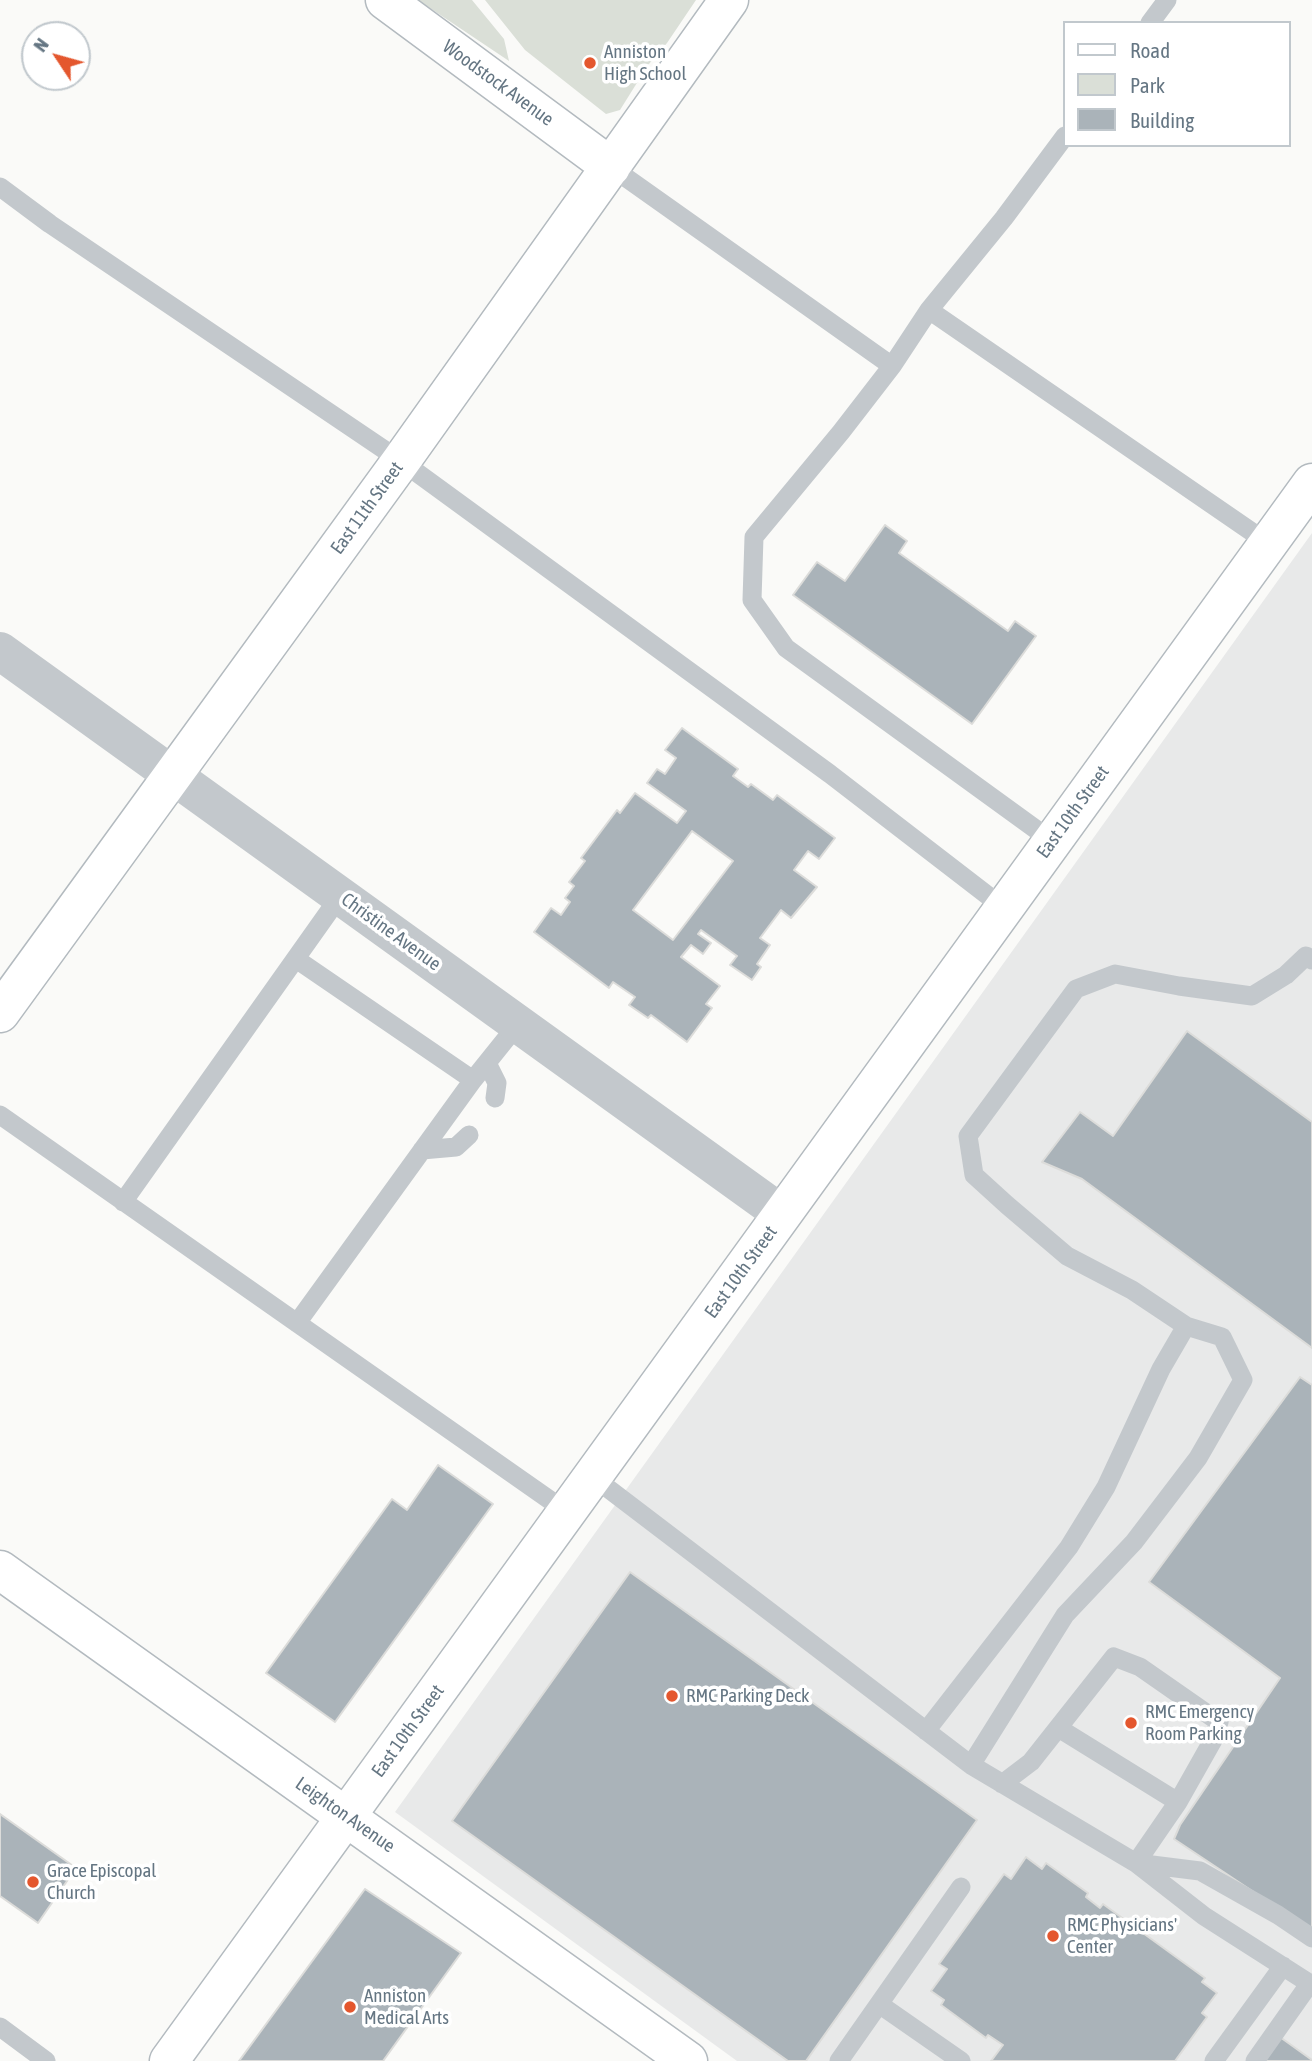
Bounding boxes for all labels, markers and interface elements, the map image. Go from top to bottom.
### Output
north arrow [21,21,91,91]
legend [1064,21,1291,147]
text: N [28,34,53,56]
street label: Woodstock Avenue [438,35,558,131]
text: Road [1130,38,1170,62]
place label: Anniston High School [604,41,687,85]
marker: Anniston High School [582,55,598,71]
text: Park [1130,73,1165,97]
text: Building [1130,108,1194,132]
street label: East 11th Street [326,457,408,559]
street label: East 10th Street [1032,761,1114,863]
street label: Christine Avenue [337,888,445,976]
street label: East 10th Street [700,1221,782,1323]
street label: East 10th Street [367,1680,449,1782]
place label: RMC Parking Deck [686,1685,809,1707]
marker: RMC Parking Deck [664,1688,680,1704]
place label: RMC Emergency Room Parking [1145,1701,1254,1745]
marker: RMC Emergency Room Parking [1123,1715,1139,1731]
street label: Leighton Avenue [291,1772,399,1858]
place label: Grace Episcopal Church [47,1860,156,1904]
marker: Grace Episcopal Church [25,1874,41,1890]
place label: RMC Physicians' Center [1067,1914,1177,1958]
marker: RMC Physicians' Center [1045,1928,1061,1944]
place label: Anniston Medical Arts [364,1985,449,2029]
marker: Anniston Medical Arts [342,1999,358,2015]

